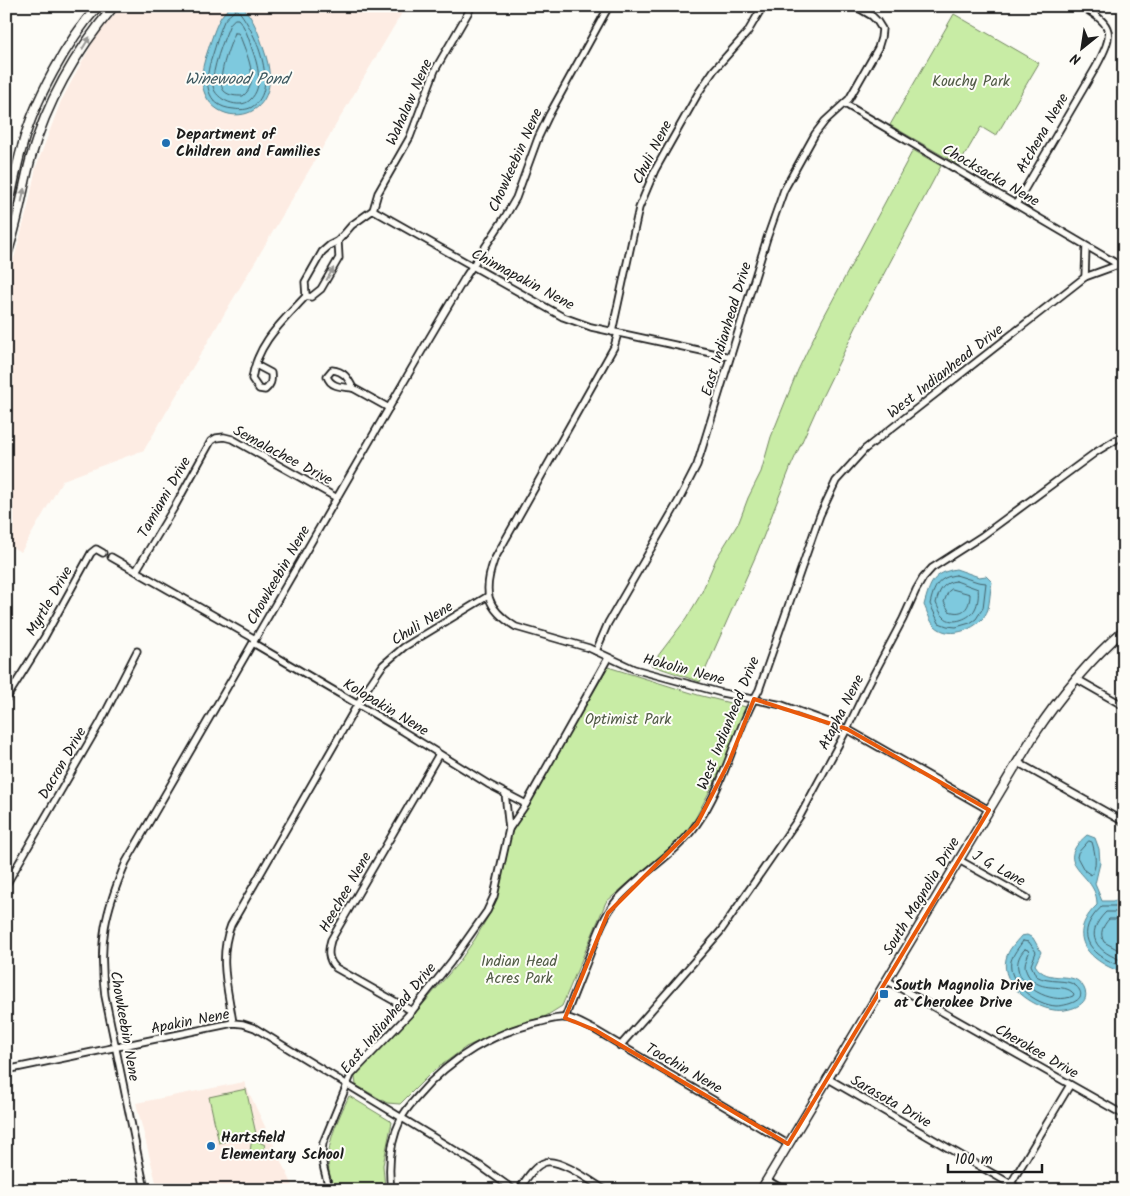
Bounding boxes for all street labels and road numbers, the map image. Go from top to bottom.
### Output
street label: Wahalaw Nene [380,55,440,149]
street label: Atchena Nene [1010,89,1076,178]
street label: Chowkeebin Nene [482,104,550,216]
street label: Chuli Nene [627,116,679,189]
street label: Chocksacka Nene [937,138,1044,214]
street label: Chinnapakin Nene [467,243,579,317]
street label: East Indianhead Drive [695,259,759,399]
street label: West Indianhead Drive [882,318,1009,425]
street label: Semalachee Drive [228,419,337,492]
street label: Tamiami Drive [132,452,198,543]
street label: Chowkeebin Nene [241,521,317,630]
street label: Myrtle Drive [20,562,80,641]
street label: Chuli Nene [387,595,458,652]
street label: Hokolin Nene [640,648,727,692]
street label: West Indianhead Drive [691,653,767,794]
street label: Atapha Nene [813,670,871,754]
street label: Kolopakin Nene [338,673,433,743]
street label: Dacron Drive [32,722,93,804]
street label: South Magnolia Drive [877,833,967,960]
street label: J G Lane [967,844,1030,894]
street label: Heechee Nene [313,848,379,937]
street label: East Indianhead Drive [335,957,443,1080]
street label: Chowkeebin Nene [103,969,146,1083]
street label: Apakin Nene [149,1003,232,1041]
street label: Cherokee Drive [990,1018,1083,1086]
street label: Toochin Nene [640,1037,727,1101]
street label: Sarasota Drive [845,1069,936,1135]

